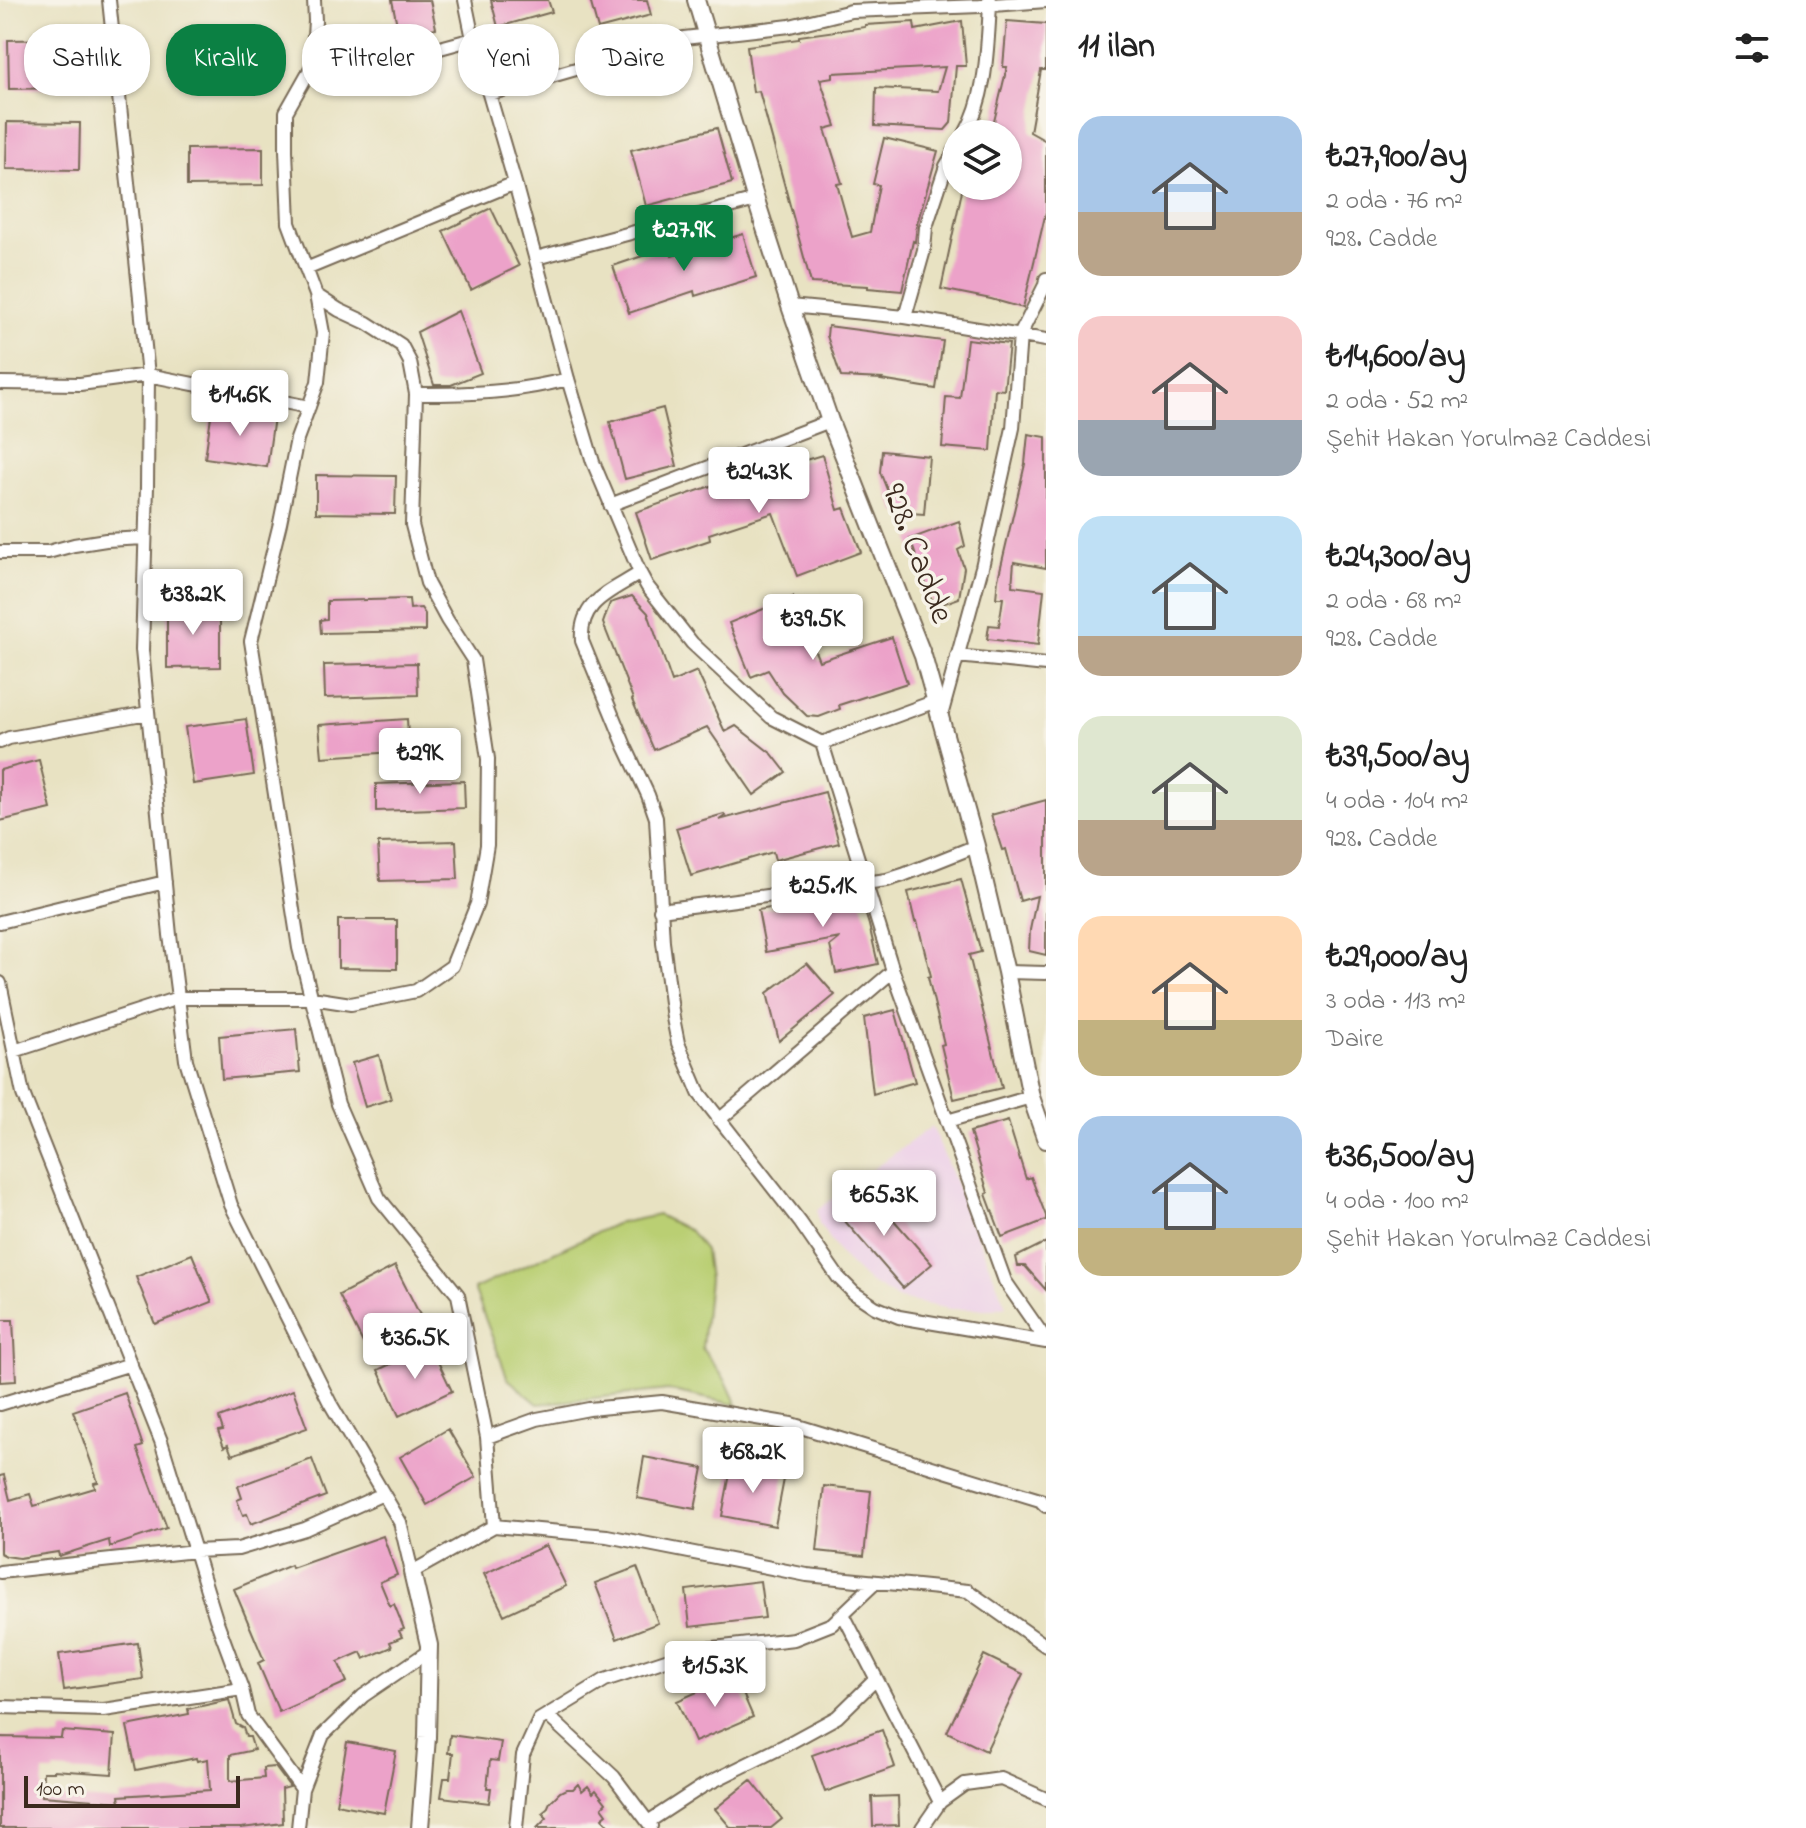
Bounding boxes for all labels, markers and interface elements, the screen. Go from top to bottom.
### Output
text: 11 ilan [1078,23,1155,73]
chip: Satılık [24,24,150,96]
chip: Kiralık [166,24,286,96]
chip: Filtreler [302,24,442,96]
chip: Yeni [458,24,559,96]
chip: Daire [575,24,693,96]
icon: filters [1730,26,1774,70]
map controls [942,120,1022,200]
button: layers [942,120,1022,200]
text: ₺27,900/ay [1326,133,1467,183]
icon: home [1142,148,1238,244]
text: 2 oda · 76 m² [1326,183,1463,221]
pin: ₺27.9K [619,205,749,273]
text: ₺27.9K [653,212,715,250]
text: 928. Cadde [1326,221,1438,259]
text: ₺14,600/ay [1326,333,1466,383]
icon: home [1142,348,1238,444]
pin: ₺14.6K [175,370,305,438]
text: ₺14.6K [209,377,271,415]
text: 2 oda · 52 m² [1326,383,1468,421]
text: Şehit Hakan Yorulmaz Caddesi [1326,421,1651,459]
pin: ₺24.3K [694,447,824,515]
text: ₺24.3K [726,454,792,492]
street label: 928. Cadde [867,477,966,632]
text: ₺24,300/ay [1326,533,1471,583]
icon: home [1142,548,1238,644]
pin: ₺38.2K [128,569,258,637]
text: ₺38.2K [161,576,225,614]
text: 2 oda · 68 m² [1326,583,1462,621]
pin: ₺39.5K [748,594,878,662]
text: ₺39.5K [781,601,845,639]
text: 928. Cadde [1326,621,1438,659]
pin: ₺29K [373,728,467,796]
text: ₺39,500/ay [1326,733,1470,783]
text: ₺29K [397,735,443,773]
icon: home [1142,748,1238,844]
text: 4 oda · 104 m² [1326,783,1469,821]
text: 928. Cadde [1326,821,1438,859]
pin: ₺25.1K [758,861,888,929]
text: ₺25.1K [790,868,856,906]
text: ₺29,000/ay [1326,933,1468,983]
icon: home [1142,948,1238,1044]
text: 3 oda · 113 m² [1326,983,1466,1021]
text: Daire [1326,1021,1384,1059]
text: ₺36,500/ay [1326,1133,1474,1183]
icon: home [1142,1148,1238,1244]
pin: ₺65.3K [819,1170,949,1238]
text: ₺65.3K [850,1177,918,1215]
text: 4 oda · 100 m² [1326,1183,1469,1221]
text: Şehit Hakan Yorulmaz Caddesi [1326,1221,1651,1259]
pin: ₺36.5K [350,1313,480,1381]
text: ₺36.5K [381,1320,449,1358]
pin: ₺68.2K [688,1427,818,1495]
text: ₺68.2K [721,1434,785,1472]
pin: ₺15.3K [650,1641,780,1709]
text: ₺15.3K [683,1648,747,1686]
scale bar [24,1772,240,1808]
text: 100 m [36,1774,85,1806]

